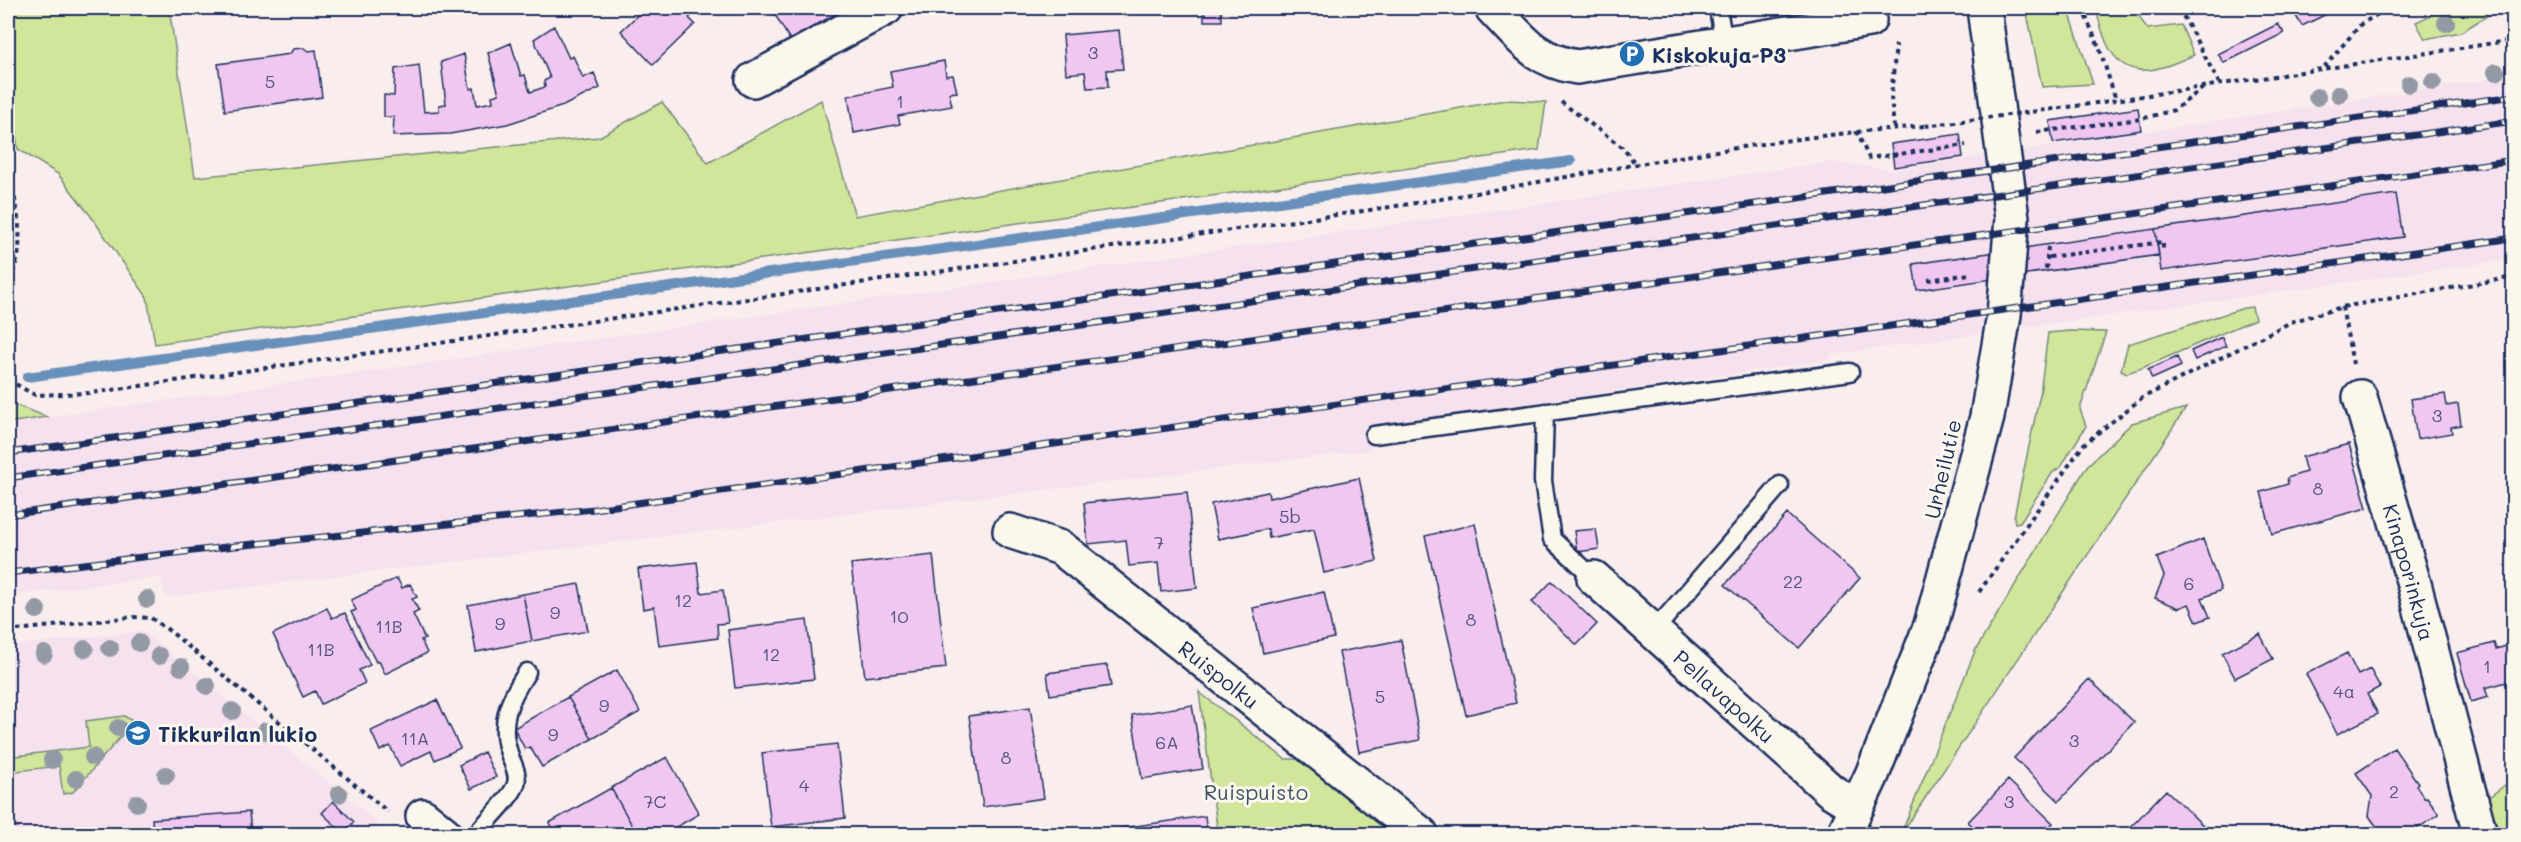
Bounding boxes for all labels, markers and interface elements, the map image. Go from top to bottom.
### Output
parking icon: Kiskokuja P3 [1617,39,1647,69]
house number: 3 [1088,40,1098,64]
place label: Kiskokuja P3 [1652,41,1786,68]
house number: 5 [265,69,275,93]
house number: 1 [896,89,904,113]
house number: 3 [2432,403,2442,427]
street label: Urheilutie [1917,417,1967,521]
house number: 8 [2313,476,2324,500]
street label: Kinaporinkuja [2378,500,2442,643]
house number: 5b [1279,504,1301,528]
house number: 7 [1154,530,1164,554]
house number: 22 [1783,569,1803,593]
house number: 6 [2184,571,2194,595]
house number: 12 [674,588,692,612]
house number: 9 [550,600,561,624]
house number: 10 [889,604,909,628]
house number: 8 [1466,607,1477,631]
house number: 9 [495,611,506,635]
house number: 11B [375,614,403,638]
street label: Ruispolku [1174,634,1265,714]
house number: 11B [307,637,335,661]
house number: 12 [762,642,780,666]
street label: Pellavapolku [1669,643,1781,748]
house number: 1 [2483,654,2491,678]
house number: 4a [2333,679,2355,703]
house number: 5 [1375,684,1385,708]
house number: 9 [599,693,610,717]
school or university icon: Tikkurilan lukio [123,718,153,748]
place label: Tikkurilan lukio [158,720,318,747]
house number: 9 [548,722,559,746]
house number: 11A [401,726,429,750]
house number: 3 [2069,728,2079,752]
house number: 6A [1155,730,1179,754]
house number: 8 [1001,745,1012,769]
house number: 4 [799,773,810,797]
park label: Ruispuisto [1204,778,1308,805]
house number: 2 [2389,779,2399,803]
house number: 7C [644,789,667,813]
house number: 3 [2004,789,2014,813]

